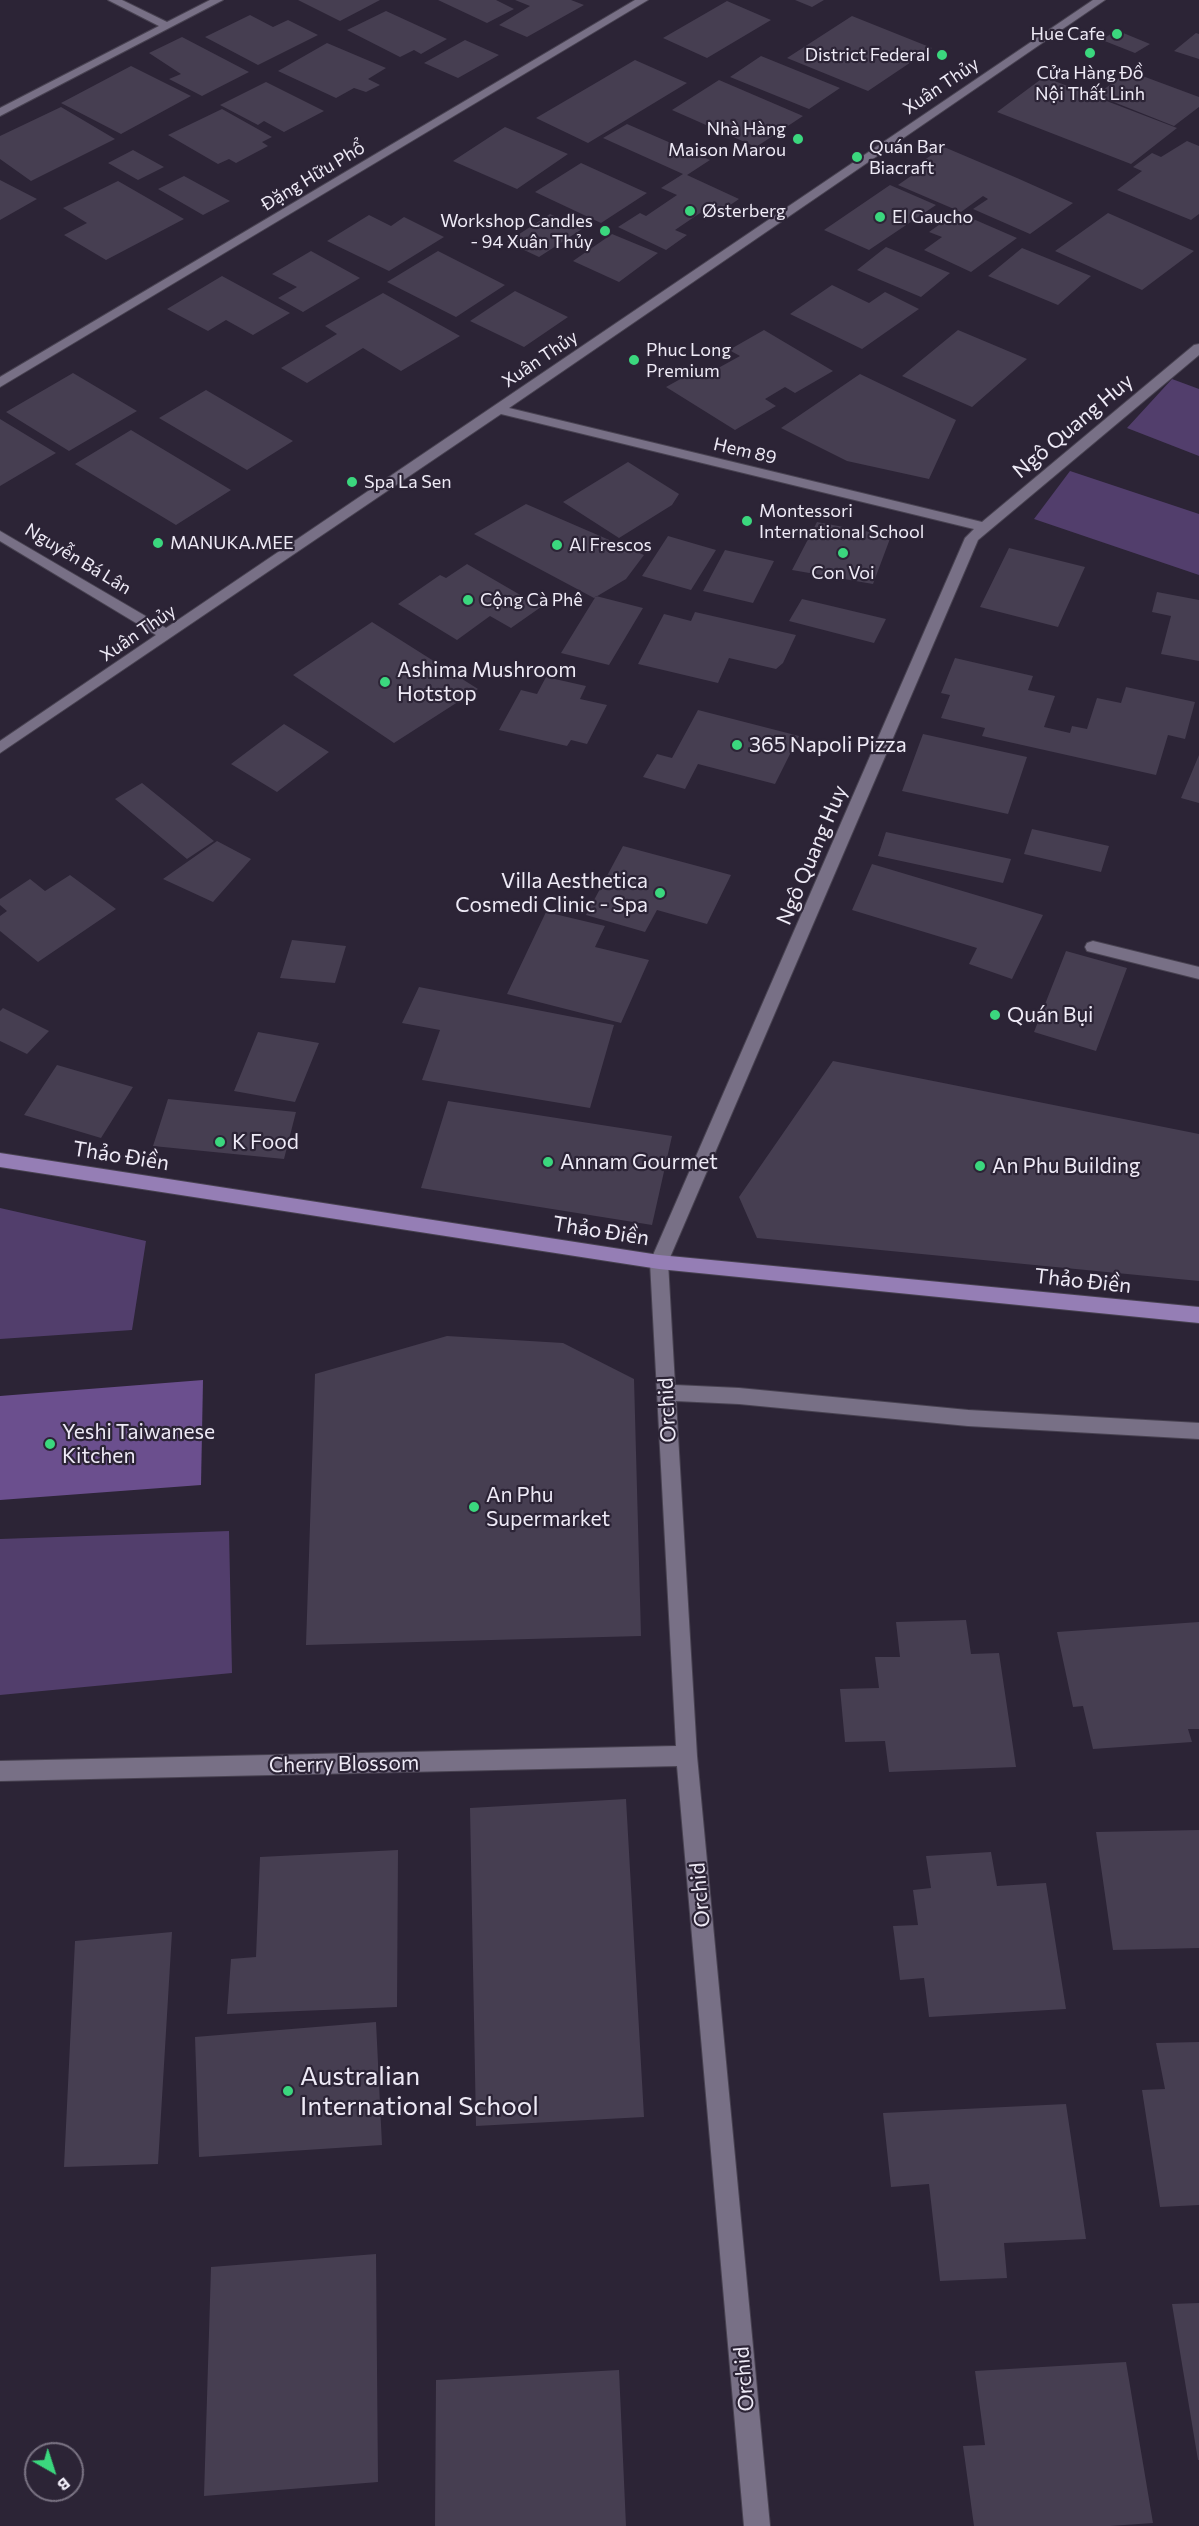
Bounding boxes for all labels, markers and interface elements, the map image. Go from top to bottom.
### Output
place label: Hue Cafe [1031,23,1105,45]
marker: Hue Cafe [1110,27,1124,41]
place label: District Federal [805,44,930,66]
marker: Cửa Hàng Đồ Nội Thất Linh [1083,46,1097,60]
marker: District Federal [935,48,949,62]
street label: Xuân Thủy [899,53,983,119]
place label: Cửa Hàng Đồ Nội Thất Linh [1035,62,1145,104]
place label: Nhà Hàng Maison Marou [668,118,786,160]
marker: Nhà Hàng Maison Marou [791,132,805,146]
place label: Quán Bar Biacraft [869,136,945,178]
street label: Đặng Hữu Phổ [257,137,369,215]
marker: Quán Bar Biacraft [850,150,864,164]
place label: Østerberg [702,200,786,222]
marker: Østerberg [683,204,697,218]
place label: El Gaucho [892,206,973,228]
place label: Workshop Candles - 94 Xuân Thủy [440,210,593,252]
marker: El Gaucho [873,210,887,224]
marker: Workshop Candles - 94 Xuân Thủy [598,224,612,238]
street label: Xuân Thủy [498,326,582,392]
place label: Phuc Long Premium [646,339,731,382]
marker: Phuc Long Premium [627,353,641,367]
street label: Ngô Quang Huy [1008,368,1138,484]
street label: Hem 89 [711,433,779,469]
place label: Spa La Sen [364,471,452,493]
marker: Spa La Sen [345,475,359,489]
place label: Montessori International School [759,500,924,542]
marker: Montessori International School [740,514,754,528]
street label: Nguyễn Bá Lân [21,519,135,599]
place label: MANUKA.MEE [170,532,294,554]
place label: Al Frescos [569,534,652,556]
marker: MANUKA.MEE [151,536,165,550]
marker: Al Frescos [550,538,564,552]
marker: Con Voi [836,546,850,560]
place label: Con Voi [811,562,875,584]
place label: Cộng Cà Phê [480,589,583,611]
marker: Cộng Cà Phê [461,593,475,607]
street label: Xuân Thủy [96,600,180,666]
place label: Ashima Mushroom Hotstop [397,657,577,707]
marker: Ashima Mushroom Hotstop [378,675,392,689]
place label: 365 Napoli Pizza [749,732,907,758]
marker: 365 Napoli Pizza [730,738,744,752]
street label: Ngô Quang Huy [771,781,853,929]
place label: Villa Aesthetica Cosmedi Clinic - Spa [455,868,648,918]
marker: Villa Aesthetica Cosmedi Clinic - Spa [653,886,667,900]
place label: Quán Bụi [1007,1002,1094,1028]
marker: Quán Bụi [988,1008,1002,1022]
place label: K Food [232,1129,299,1155]
marker: K Food [213,1135,227,1149]
street label: Thảo Điền [71,1136,171,1176]
place label: Annam Gourmet [560,1149,718,1175]
place label: An Phu Building [992,1153,1140,1179]
marker: Annam Gourmet [541,1155,555,1169]
marker: An Phu Building [973,1159,987,1173]
street label: Thảo Điền [551,1211,651,1251]
street label: Thảo Điền [1033,1263,1133,1299]
street label: Orchid [653,1377,681,1443]
place label: Yeshi Taiwanese Kitchen [62,1419,215,1469]
marker: Yeshi Taiwanese Kitchen [43,1437,57,1451]
place label: An Phu Supermarket [486,1482,610,1532]
marker: An Phu Supermarket [467,1500,481,1514]
street label: Cherry Blossom [269,1750,419,1778]
street label: Orchid [685,1861,715,1929]
place label: Australian International School [300,2060,539,2122]
marker: Australian International School [281,2084,295,2098]
street label: Orchid [729,2345,759,2413]
north arrow [24,2442,84,2502]
text: B [54,2474,74,2496]

